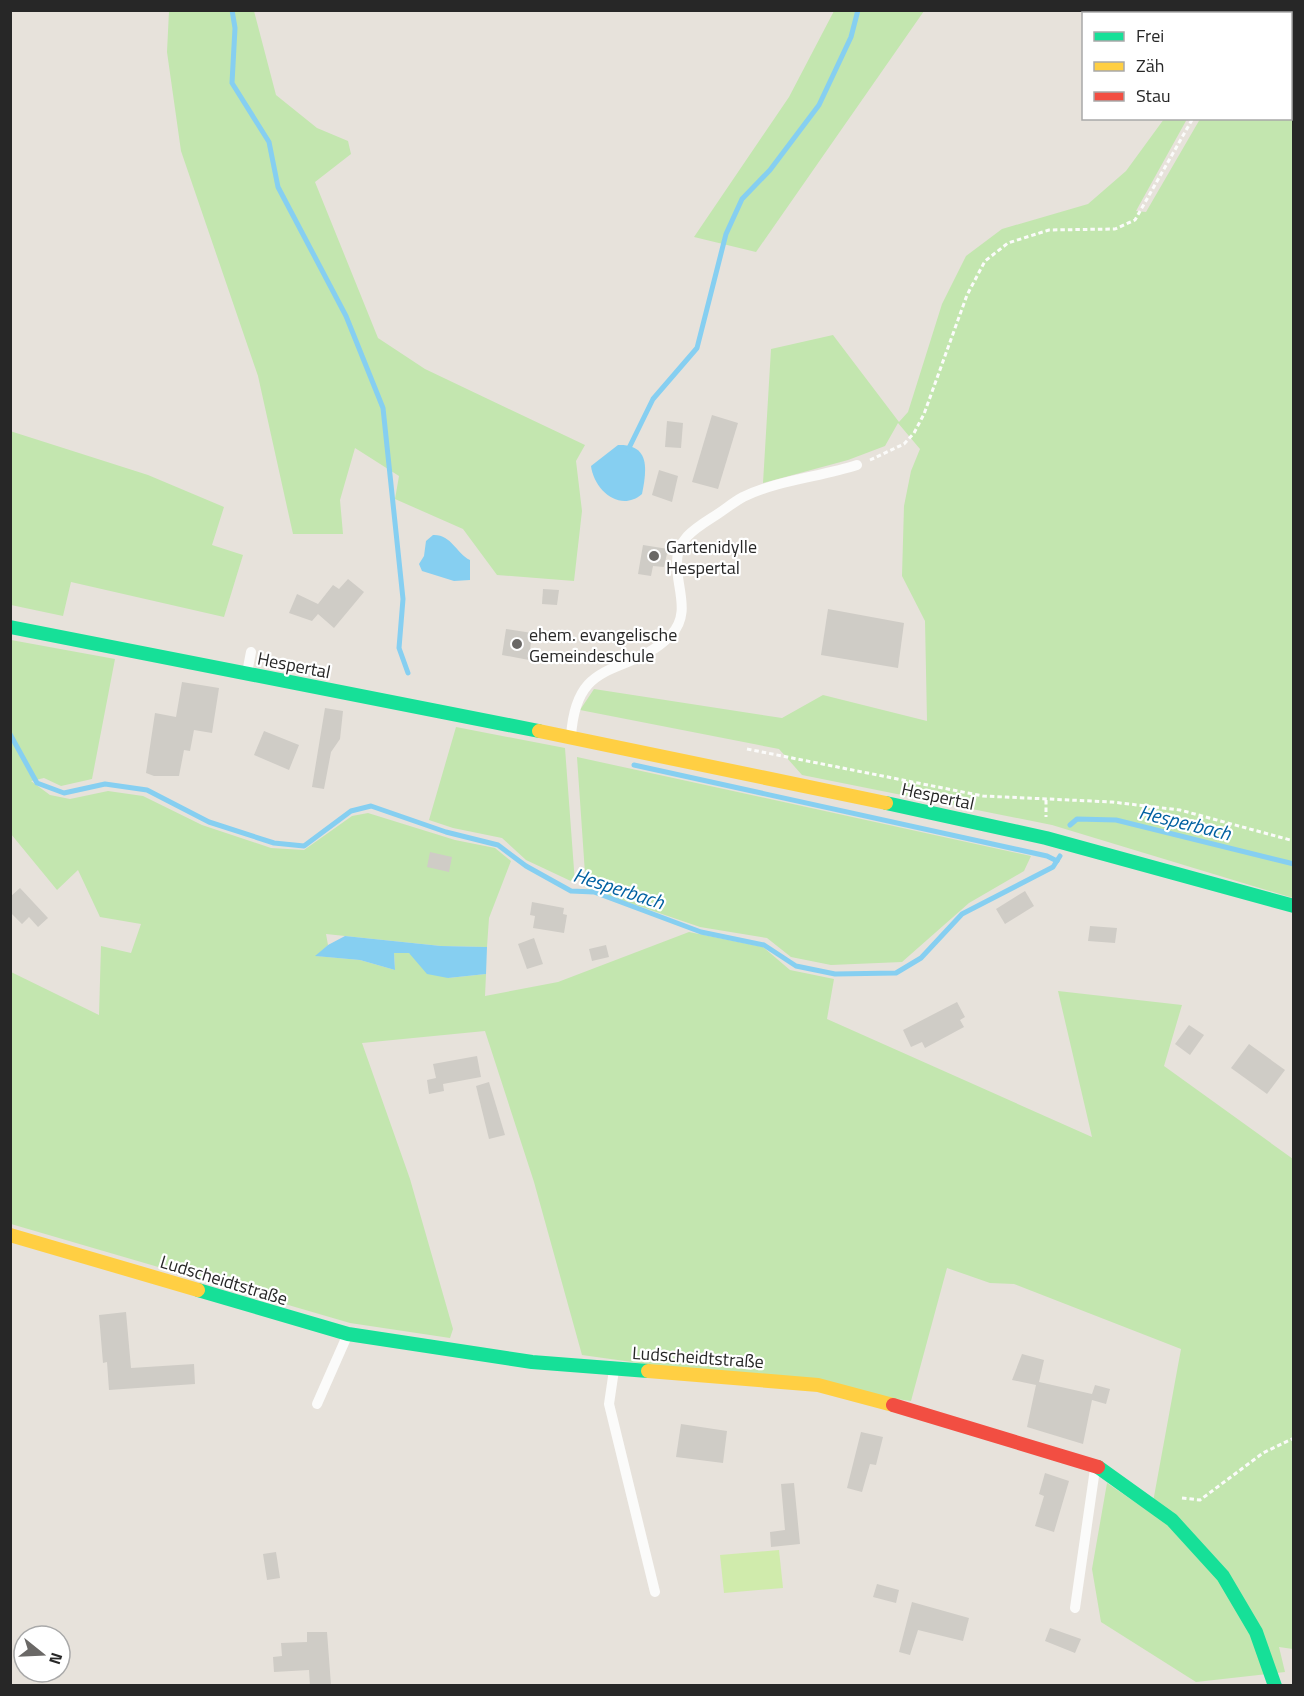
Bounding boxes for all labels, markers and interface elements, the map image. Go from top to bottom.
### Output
legend [1082,12,1292,120]
text: Frei [1136,22,1164,49]
text: Zäh [1136,52,1164,79]
text: Stau [1136,82,1171,109]
place label: Gartenidylle Hespertal [666,533,757,581]
marker: Gartenidylle Hespertal [647,549,661,563]
place label: ehem. evangelische Gemeindeschule [529,621,677,669]
marker: ehem. evangelische Gemeindeschule [510,637,524,651]
street label: Hespertal [255,645,333,685]
street label: Hespertal [899,775,977,817]
water label: Hesperbach [1136,796,1235,849]
water label: Hesperbach [570,859,669,918]
street label: Ludscheidtstraße [157,1248,291,1312]
street label: Ludscheidtstraße [631,1339,765,1375]
north arrow [12,1624,72,1684]
text: N [43,1650,69,1668]

